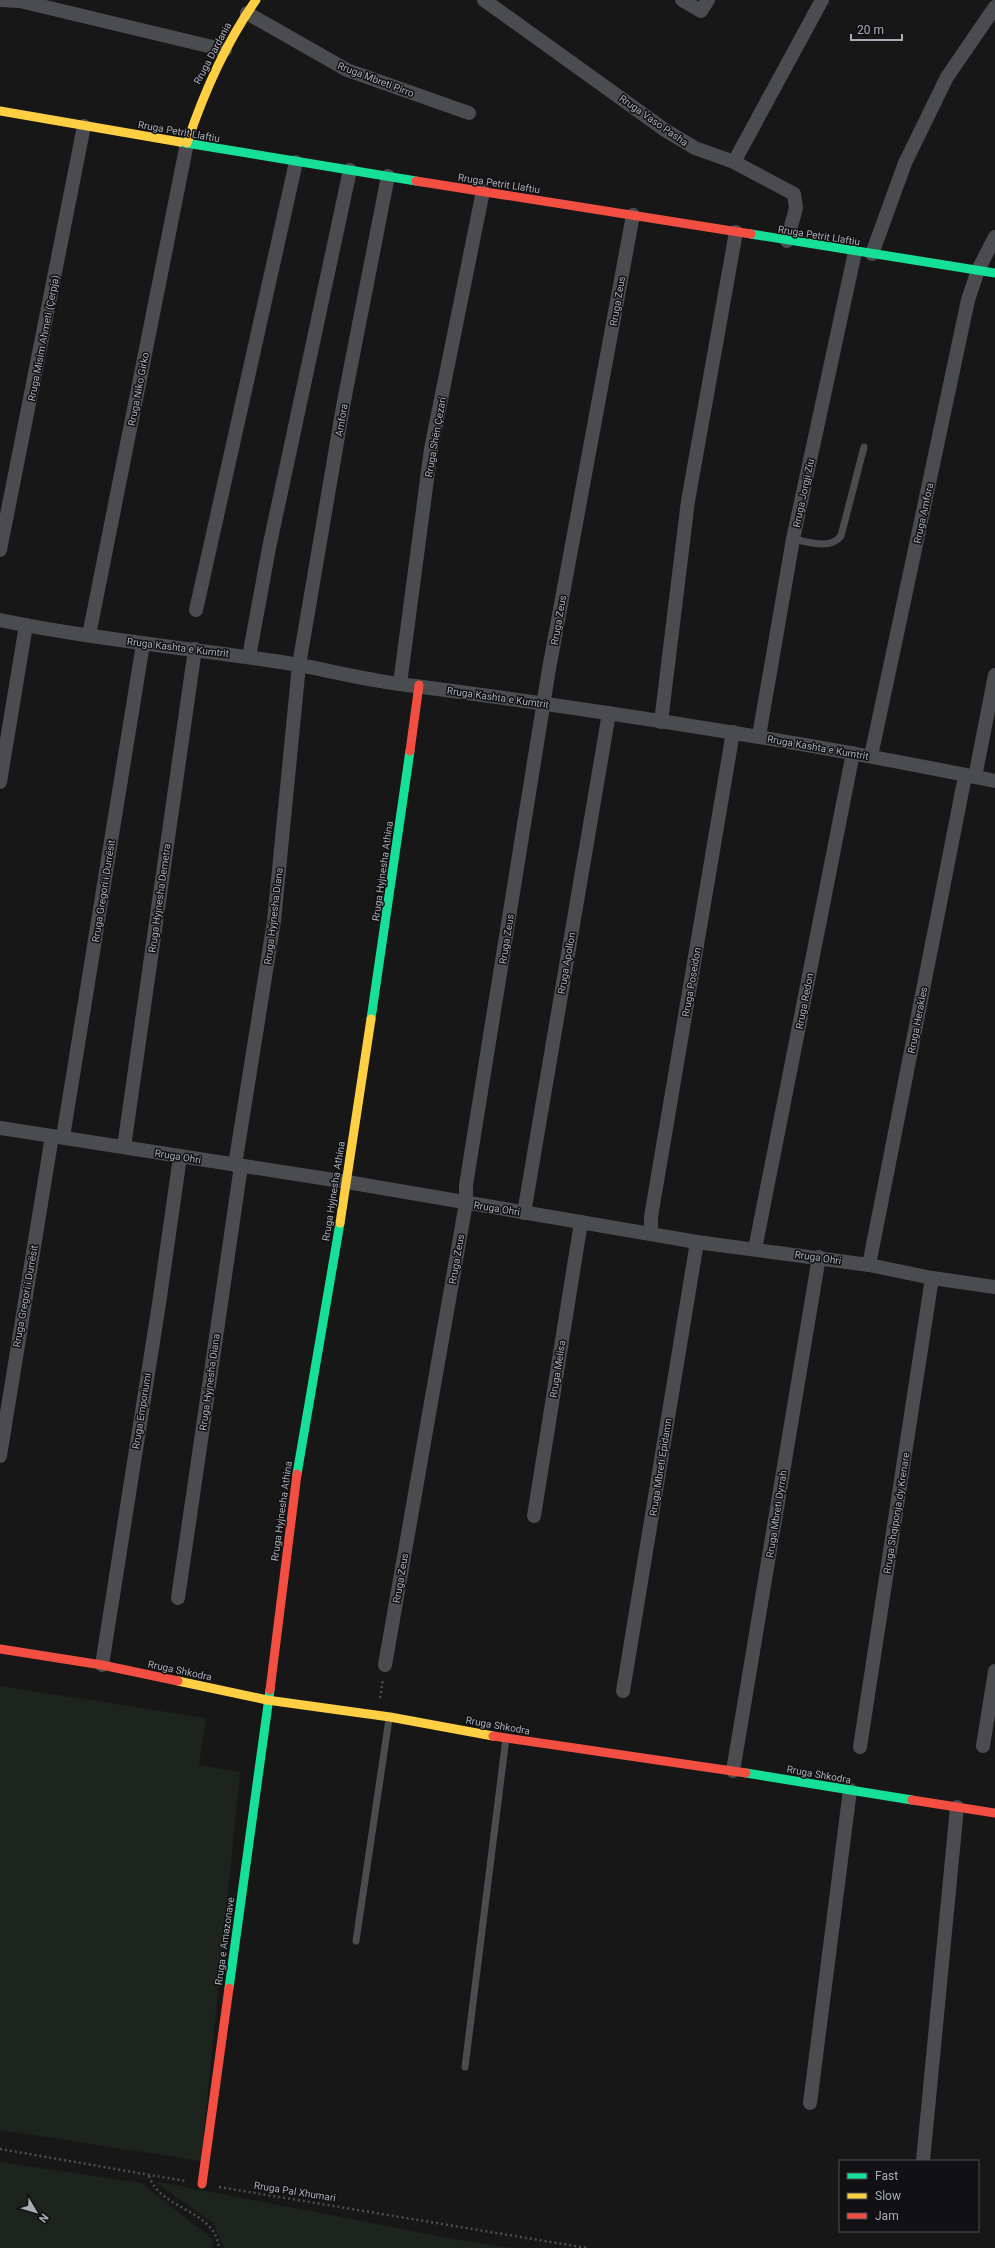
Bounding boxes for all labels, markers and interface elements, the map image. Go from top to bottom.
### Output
scale bar [851,16,902,42]
street label: Rruga Dardania [192,20,233,86]
text: 20 m [857,23,884,37]
street label: Rruga Mbreti Pirro [336,60,416,99]
street label: Rruga Vaso Pasha [617,93,690,148]
street label: Rruga Petrit Llaftiu [137,119,221,144]
street label: Rruga Petrit Llaftiu [457,172,541,195]
street label: Rruga Petrit Llaftiu [777,224,861,247]
street label: Rruga Misim Ahmeti (Çerpja) [26,274,62,402]
street label: Rruga Zeus [608,275,627,327]
street label: Rruga Niko Girko [126,351,151,427]
street label: Rruga Shën Çezari [423,396,448,478]
street label: Amfora [333,403,350,437]
street label: Rruga Jorgji Ziu [791,458,816,528]
street label: Rruga Amfora [912,482,935,544]
street label: Rruga Zeus [549,594,568,646]
street label: Rruga Kashta e Kumtrit [126,636,230,659]
street label: Rruga Kashta e Kumtrit [446,685,550,710]
street label: Rruga Kashta e Kumtrit [766,733,869,762]
street label: Rruga Hyjnesha Athina [370,820,395,922]
street label: Rruga Gregori i Durrësit [90,839,117,943]
street label: Rruga Hyjnesha Demetra [146,843,173,953]
street label: Rruga Hyjnesha Diana [262,867,285,965]
street label: Rruga Zeus [497,913,516,965]
street label: Rruga Apollon [556,931,577,995]
street label: Rruga Poseidon [680,947,703,1018]
street label: Rruga Redon [794,972,815,1030]
street label: Rruga Herakles [906,986,929,1054]
street label: Rruga Hyjnesha Athina [320,1140,347,1242]
street label: Rruga Ohri [154,1147,202,1166]
street label: Rruga Ohri [473,1199,521,1218]
street label: Rruga Zeus [447,1233,466,1285]
street label: Rruga Gregori i Durrësit [11,1244,40,1348]
street label: Rruga Ohri [794,1249,842,1266]
street label: Rruga Hyjnesha Diana [197,1333,222,1431]
street label: Rruga Melisa [548,1340,567,1399]
street label: Rruga Emporiumi [130,1372,153,1450]
street label: Rruga Mbreti Epidamn [647,1417,674,1517]
street label: Rruga Shqiponja dy Krenare [881,1452,912,1574]
street label: Rruga Hyjnesha Athina [269,1460,294,1562]
street label: Rruga Mbreti Dyrrah [764,1469,789,1559]
street label: Rruga Zeus [391,1552,410,1604]
street label: Rruga Shkodra [147,1658,213,1683]
street label: Rruga Shkodra [465,1714,531,1737]
street label: Rruga Shkodra [786,1763,852,1786]
street label: Rruga e Amazonave [213,1896,236,1986]
legend [839,2160,979,2232]
text: Fast [875,2169,898,2183]
street label: Rruga Pal Xhumari [253,2180,337,2203]
text: Slow [875,2189,901,2203]
north arrow [16,2192,56,2232]
text: Jam [875,2209,899,2223]
text: N [36,2211,51,2225]

